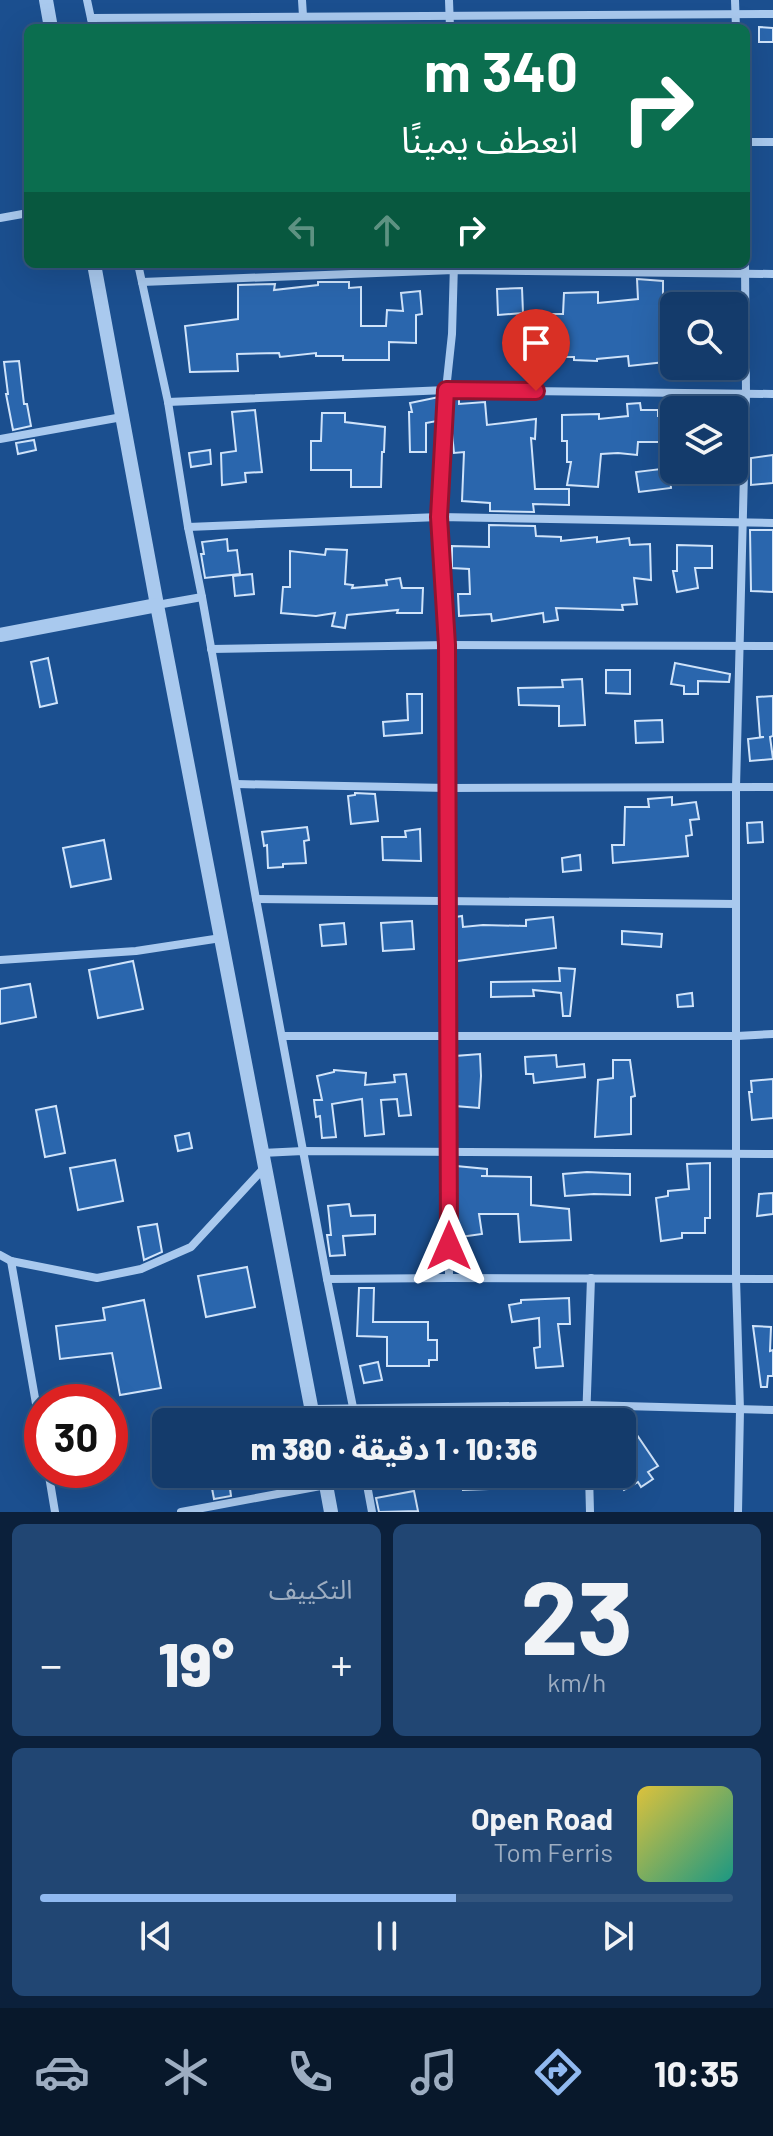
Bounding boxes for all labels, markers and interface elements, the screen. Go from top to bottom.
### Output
text: 340 m [424,36,578,103]
icon: right [606,56,710,160]
text: انعطف يمينًا [401,117,578,160]
icon: left [281,208,325,252]
icon: ahead [365,208,409,252]
icon: right [449,208,493,252]
map controls [660,292,748,484]
button: search [660,292,748,380]
pin [502,309,570,391]
icon: arrive [514,321,558,365]
button: layers [660,396,748,484]
position arrow [407,1204,491,1288]
speed limit sign: 30 [24,1384,128,1488]
text: 10:36 · 1 دقيقة · 380 m [251,1430,537,1466]
text: 23 [520,1551,633,1676]
text: التكييف [269,1573,353,1604]
text: 19° [158,1627,234,1699]
text: − [40,1637,62,1690]
text: + [331,1637,353,1690]
text: km/h [547,1666,606,1697]
text: Open Road [471,1800,613,1836]
text: Tom Ferris [494,1836,613,1867]
icon: previous [134,1914,178,1958]
icon: pause [365,1914,409,1958]
icon: next [596,1914,640,1958]
icon: car [34,2044,90,2100]
icon: climate [158,2044,214,2100]
icon: phone [282,2044,338,2100]
icon: music [406,2044,462,2100]
icon: directions [530,2044,586,2100]
text: 10:35 [654,2051,739,2094]

